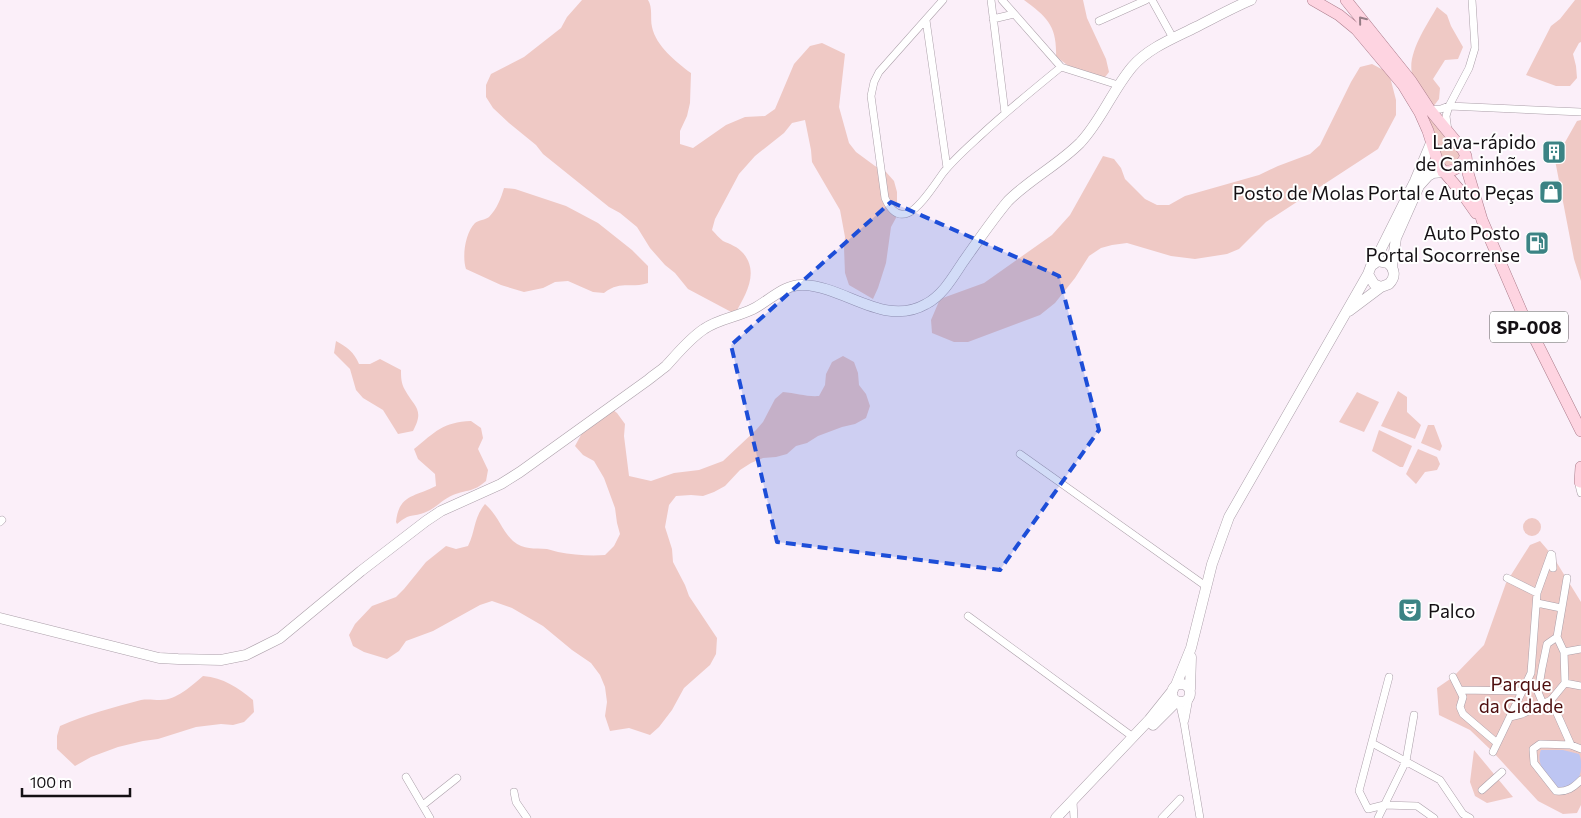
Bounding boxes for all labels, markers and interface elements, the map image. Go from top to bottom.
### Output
one-way arrow [1359,17,1368,26]
place label: Lava-rápido de Caminhões [1415,130,1536,175]
building icon: Lava-rápido de Caminhões [1541,139,1567,165]
shop icon: Posto de Molas Portal e Auto Peças [1538,179,1564,205]
place label: Posto de Molas Portal e Auto Peças [1233,181,1534,204]
place label: Auto Posto Portal Socorrense [1366,221,1520,266]
fuel station icon: Auto Posto Portal Socorrense [1524,230,1550,256]
road number: SP-008 [1490,312,1568,342]
theatre icon: Palco [1397,597,1423,623]
place label: Palco [1428,599,1475,622]
park label: Parque da Cidade [1479,672,1563,717]
scale bar [22,766,130,798]
text: 100 m [30,773,72,791]

